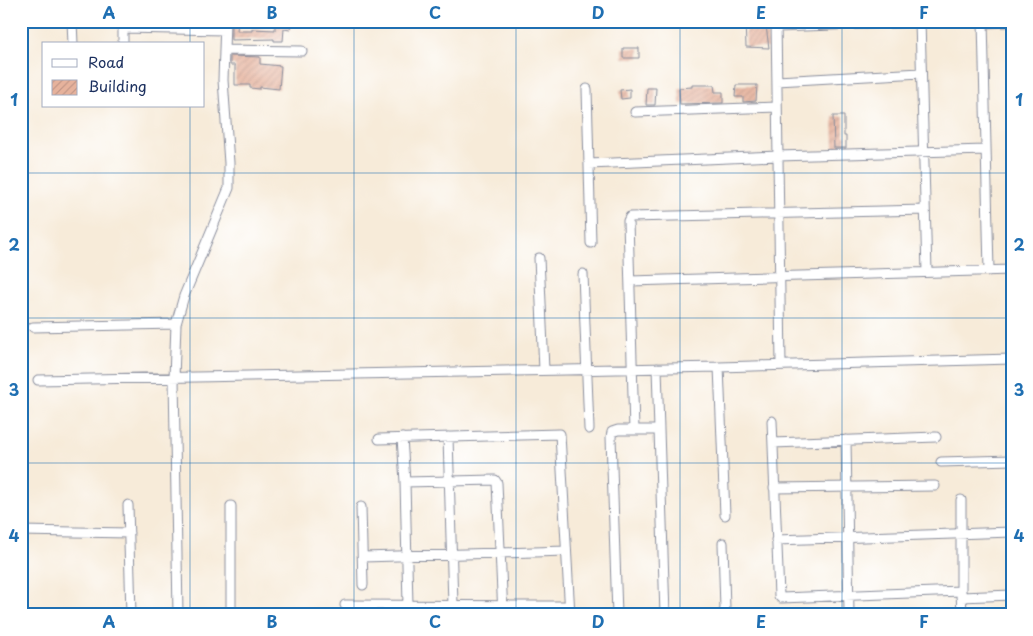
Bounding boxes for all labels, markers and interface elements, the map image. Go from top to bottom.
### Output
text: A [103,0,116,24]
text: B [267,0,278,24]
text: C [429,0,441,24]
text: D [592,0,604,24]
text: E [756,0,766,24]
text: F [919,0,929,24]
legend [42,42,205,108]
text: Road [88,50,124,73]
text: Building [88,74,147,97]
text: 1 [10,87,18,111]
text: 1 [1015,87,1023,111]
text: 2 [8,232,20,256]
text: 2 [1013,232,1025,256]
text: 3 [9,377,19,401]
text: 3 [1014,377,1024,401]
text: 4 [9,523,20,547]
text: 4 [1014,523,1025,547]
text: A [103,609,116,633]
text: B [267,609,278,633]
text: C [429,609,441,633]
text: D [592,609,604,633]
text: E [756,609,766,633]
text: F [919,609,929,633]

